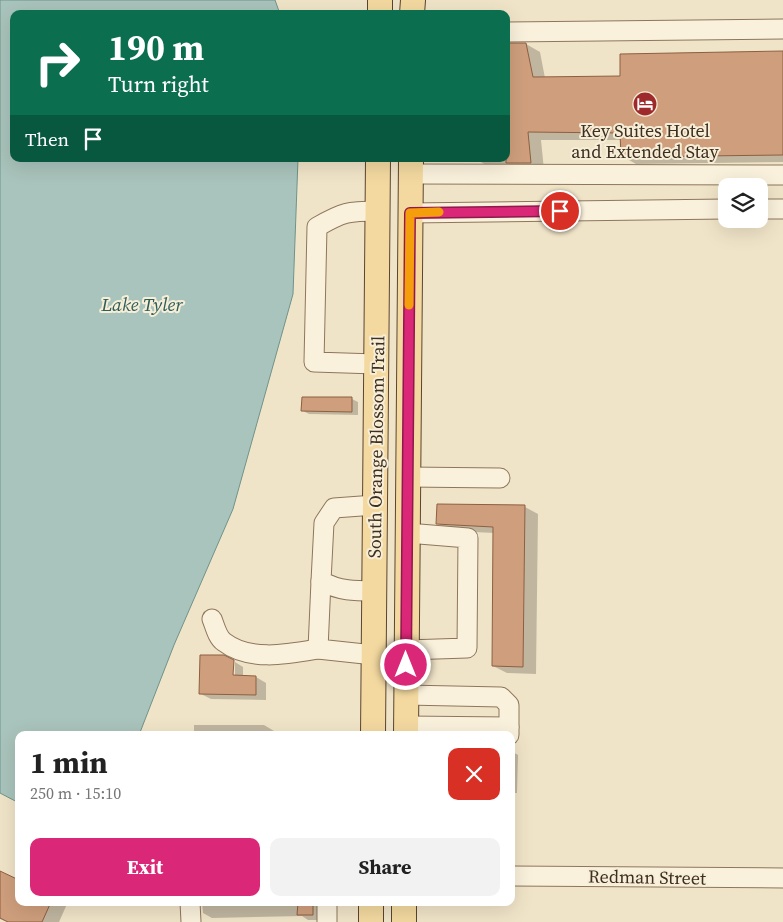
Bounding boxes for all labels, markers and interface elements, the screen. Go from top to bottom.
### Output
text: 190 m [108,24,204,72]
icon: right [25,30,90,95]
text: Turn right [108,69,209,99]
hotel icon: Key Suites Hotel and Extended Stay [632,91,658,117]
place label: Key Suites Hotel and Extended Stay [571,118,720,164]
icon: arrive [79,125,107,153]
text: Then [25,126,69,152]
map controls [718,178,768,228]
button: layers [718,178,768,228]
pin [539,190,581,232]
icon: arrive [546,197,574,225]
water label: Lake Tyler [100,291,184,317]
street label: South Orange Blossom Trail [362,336,390,558]
position arrow [379,638,431,690]
text: 1 min [30,742,108,783]
button: close [448,748,500,800]
text: 250 m · 15:10 [30,782,121,804]
button: Exit [30,838,260,896]
button: Share [270,838,500,896]
street label: Redman Street [588,863,706,891]

